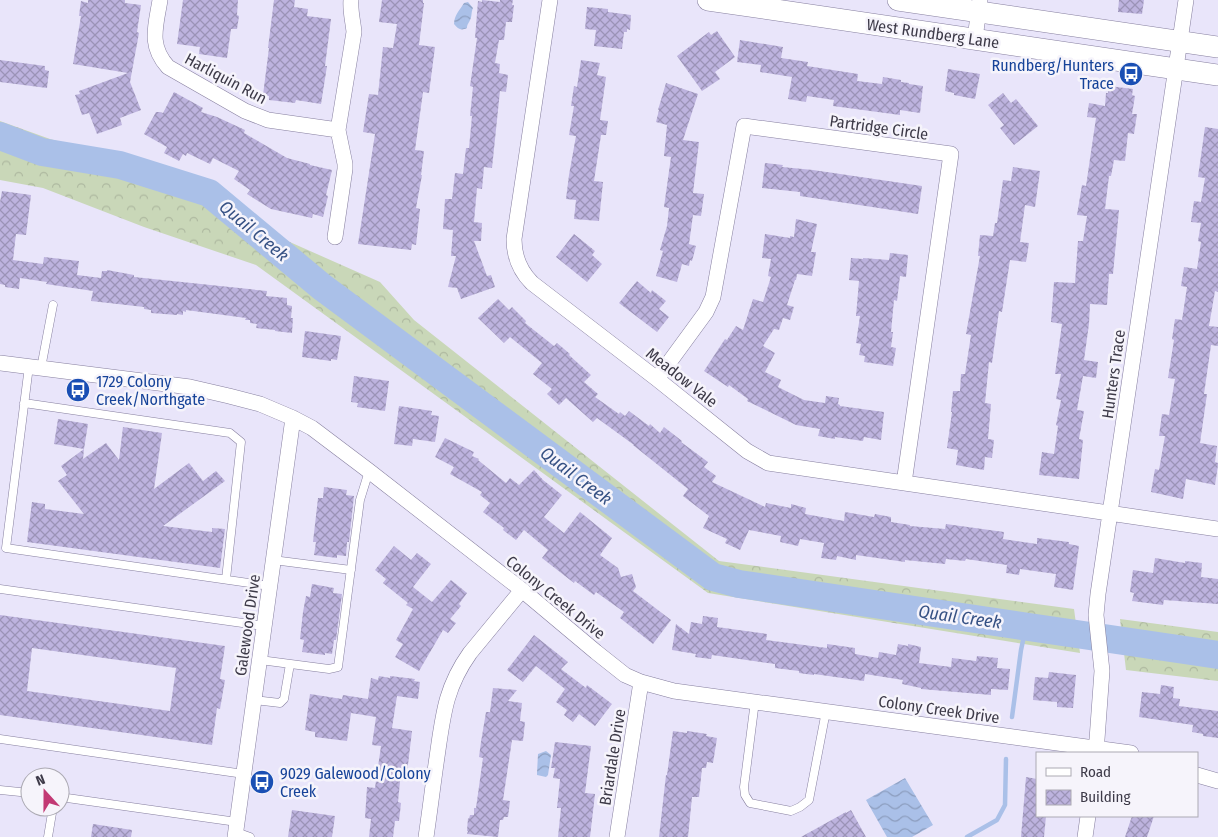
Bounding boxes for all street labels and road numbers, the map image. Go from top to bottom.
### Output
street label: West Rundberg Lane [865,15,1001,52]
street label: Harliquin Run [182,49,270,108]
street label: Partridge Circle [828,111,930,144]
street label: Hunters Trace [1098,328,1129,420]
street label: Meadow Vale [642,344,721,411]
street label: Colony Creek Drive [502,552,609,643]
street label: Galewood Drive [231,573,264,677]
street label: Colony Creek Drive [877,692,1001,727]
street label: Briardale Drive [596,707,630,807]

